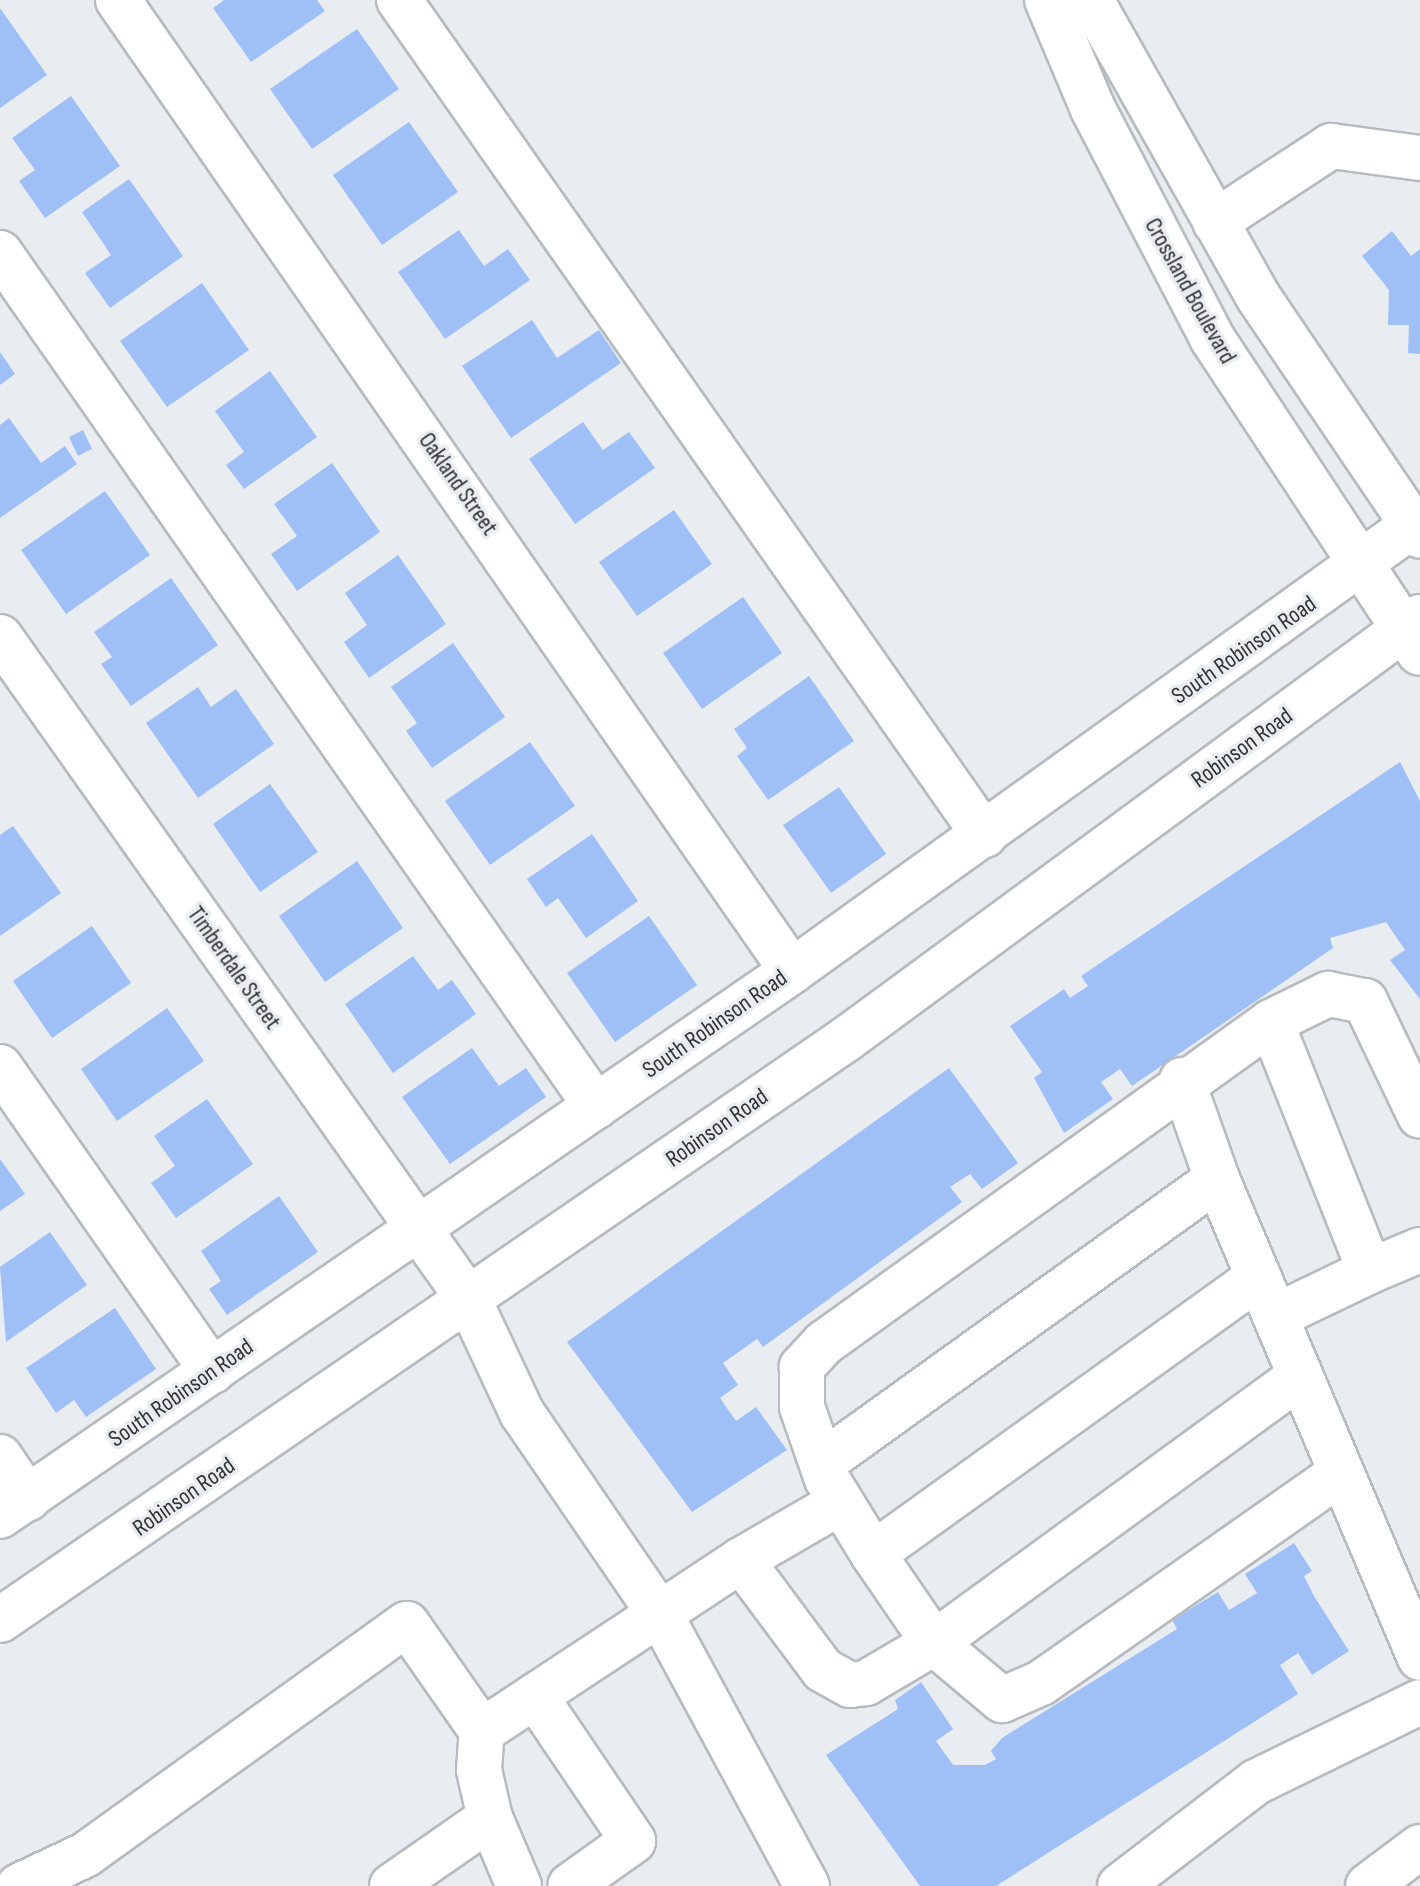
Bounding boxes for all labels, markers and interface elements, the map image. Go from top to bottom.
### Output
street label: Crossland Boulevard [1138,213,1242,369]
street label: Oakland Street [412,427,504,541]
street label: South Robinson Road [1166,590,1322,710]
street label: Robinson Road [1186,702,1298,794]
street label: Timberdale Street [181,901,287,1035]
street label: South Robinson Road [637,964,793,1084]
street label: Robinson Road [660,1082,774,1174]
street label: South Robinson Road [103,1333,259,1453]
street label: Robinson Road [127,1451,241,1543]

